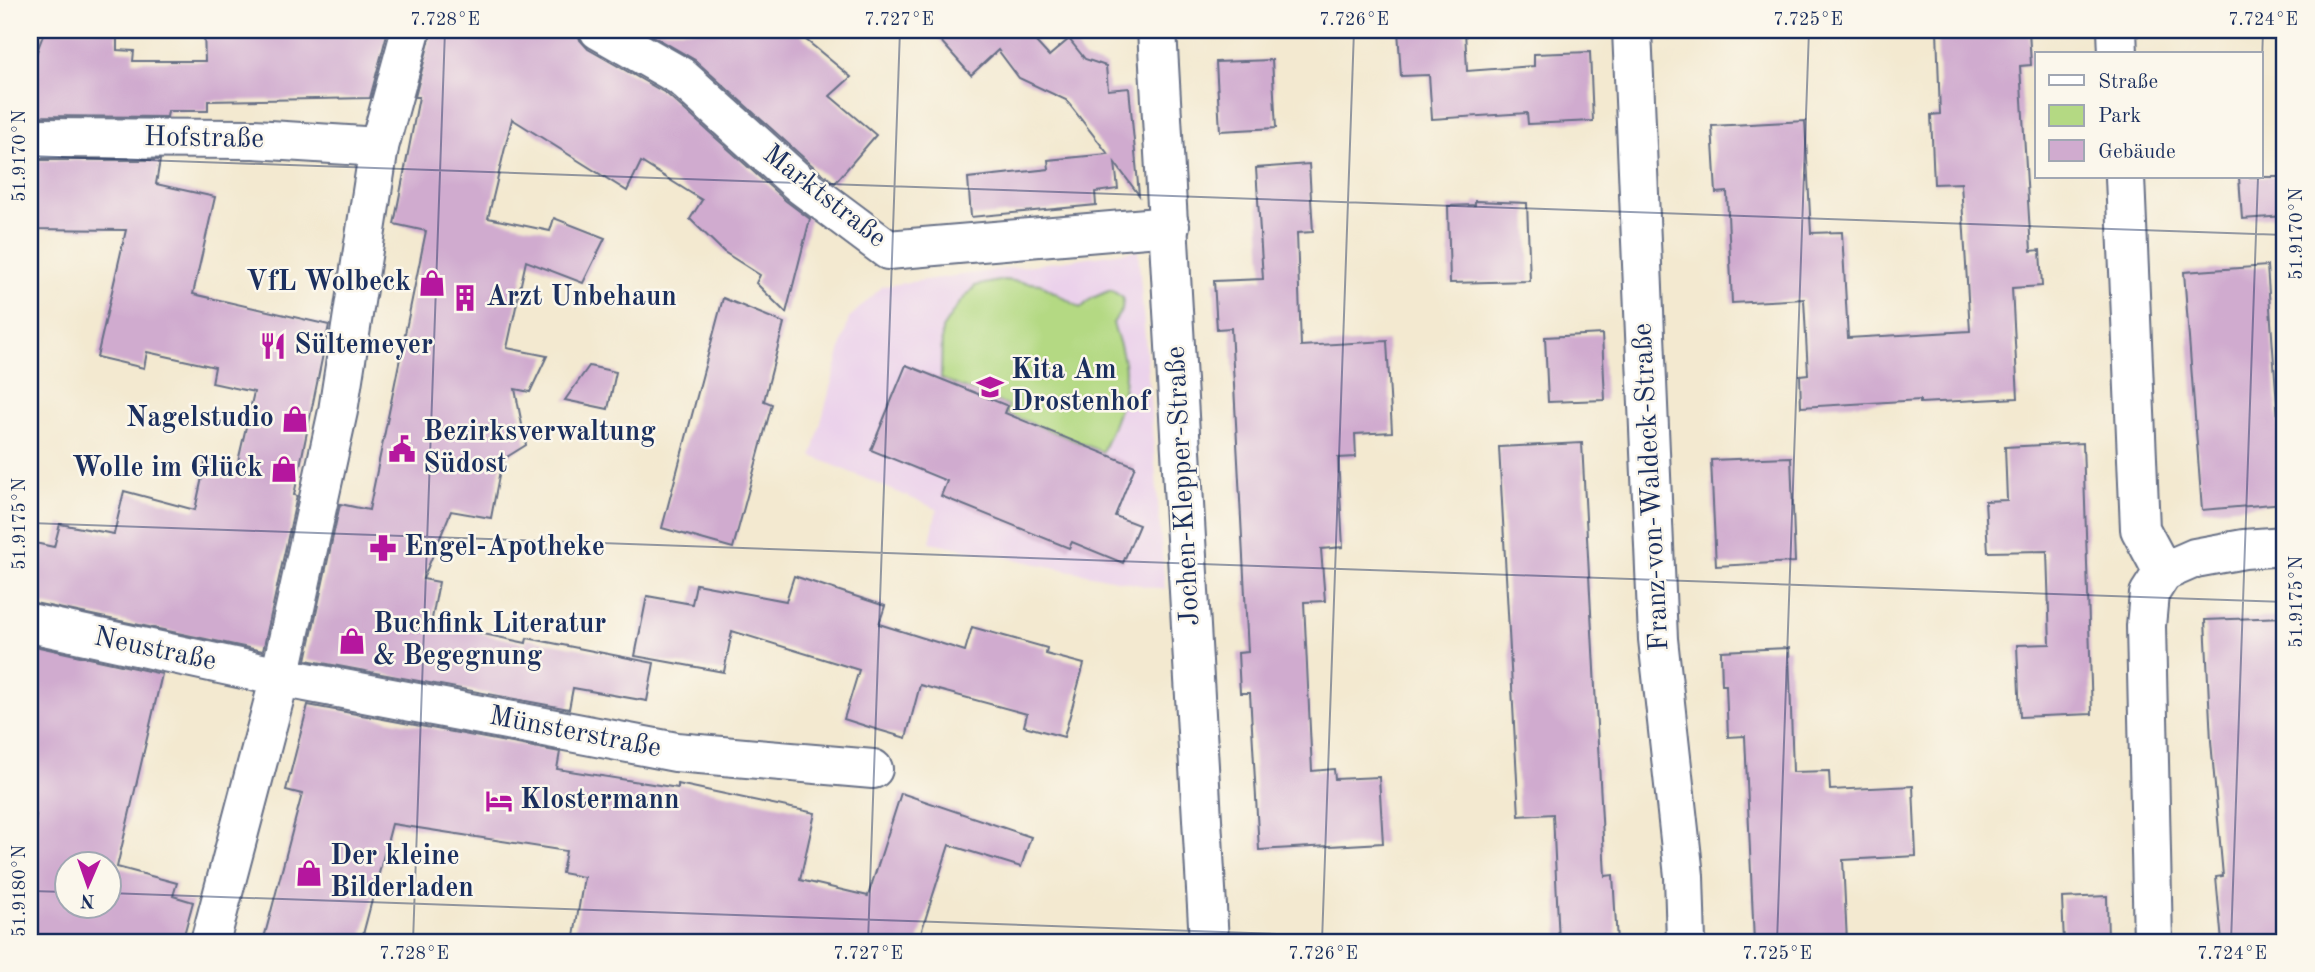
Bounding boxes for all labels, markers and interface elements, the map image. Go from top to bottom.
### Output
text: 7.728°E [410,11,480,29]
text: 7.727°E [864,11,934,29]
text: 7.726°E [1319,11,1389,29]
text: 7.725°E [1773,11,1843,29]
text: 7.724°E [2228,11,2298,29]
legend [2035,52,2262,178]
text: Straße [2098,72,2158,93]
text: Park [2098,106,2141,127]
text: 51.9170°N [11,110,29,202]
street label: Hofstraße [144,124,264,154]
street label: Marktstraße [757,140,891,254]
text: Gebäude [2098,142,2176,163]
text: 51.9170°N [2288,188,2306,280]
shop icon: VfL Wolbeck [417,268,447,298]
place label: VfL Wolbeck [246,269,411,297]
building icon: Arzt Unbehaun [450,283,480,313]
place label: Arzt Unbehaun [486,284,677,312]
street label: Franz-von-Waldeck-Straße [1629,322,1675,652]
restaurant icon: Sültemeyer [258,331,288,361]
place label: Sültemeyer [294,332,433,360]
street label: Jochen-Klepper-Straße [1163,345,1205,627]
place label: Kita Am Drostenhof [1011,357,1152,417]
school or university icon: Kita Am Drostenhof [975,372,1005,402]
shop icon: Nagelstudio [280,404,310,434]
place label: Nagelstudio [126,405,274,433]
place label: Bezirksverwaltung Südost [423,419,656,479]
public building icon: Bezirksverwaltung Südost [387,434,417,464]
shop icon: Wolle im Glück [269,454,299,484]
place label: Wolle im Glück [72,455,263,483]
text: 51.9175°N [11,478,29,570]
pharmacy icon: Engel-Apotheke [368,533,398,563]
place label: Engel-Apotheke [404,534,605,562]
text: 51.9175°N [2288,556,2306,648]
place label: Buchfink Literatur & Begegnung [373,611,606,671]
street label: Neustraße [91,623,219,677]
shop icon: Buchfink Literatur & Begegnung [337,626,367,656]
street label: Münsterstraße [487,703,663,763]
hotel icon: Klostermann [484,786,514,816]
place label: Klostermann [520,787,680,815]
place label: Der kleine Bilderladen [330,843,474,903]
text: 51.9180°N [11,845,29,937]
north arrow [52,850,122,920]
shop icon: Der kleine Bilderladen [294,858,324,888]
text: N [79,890,95,909]
text: 7.728°E [379,945,449,963]
text: 7.727°E [833,945,903,963]
text: 7.726°E [1288,945,1358,963]
text: 7.725°E [1742,945,1812,963]
text: 7.724°E [2197,945,2267,963]

